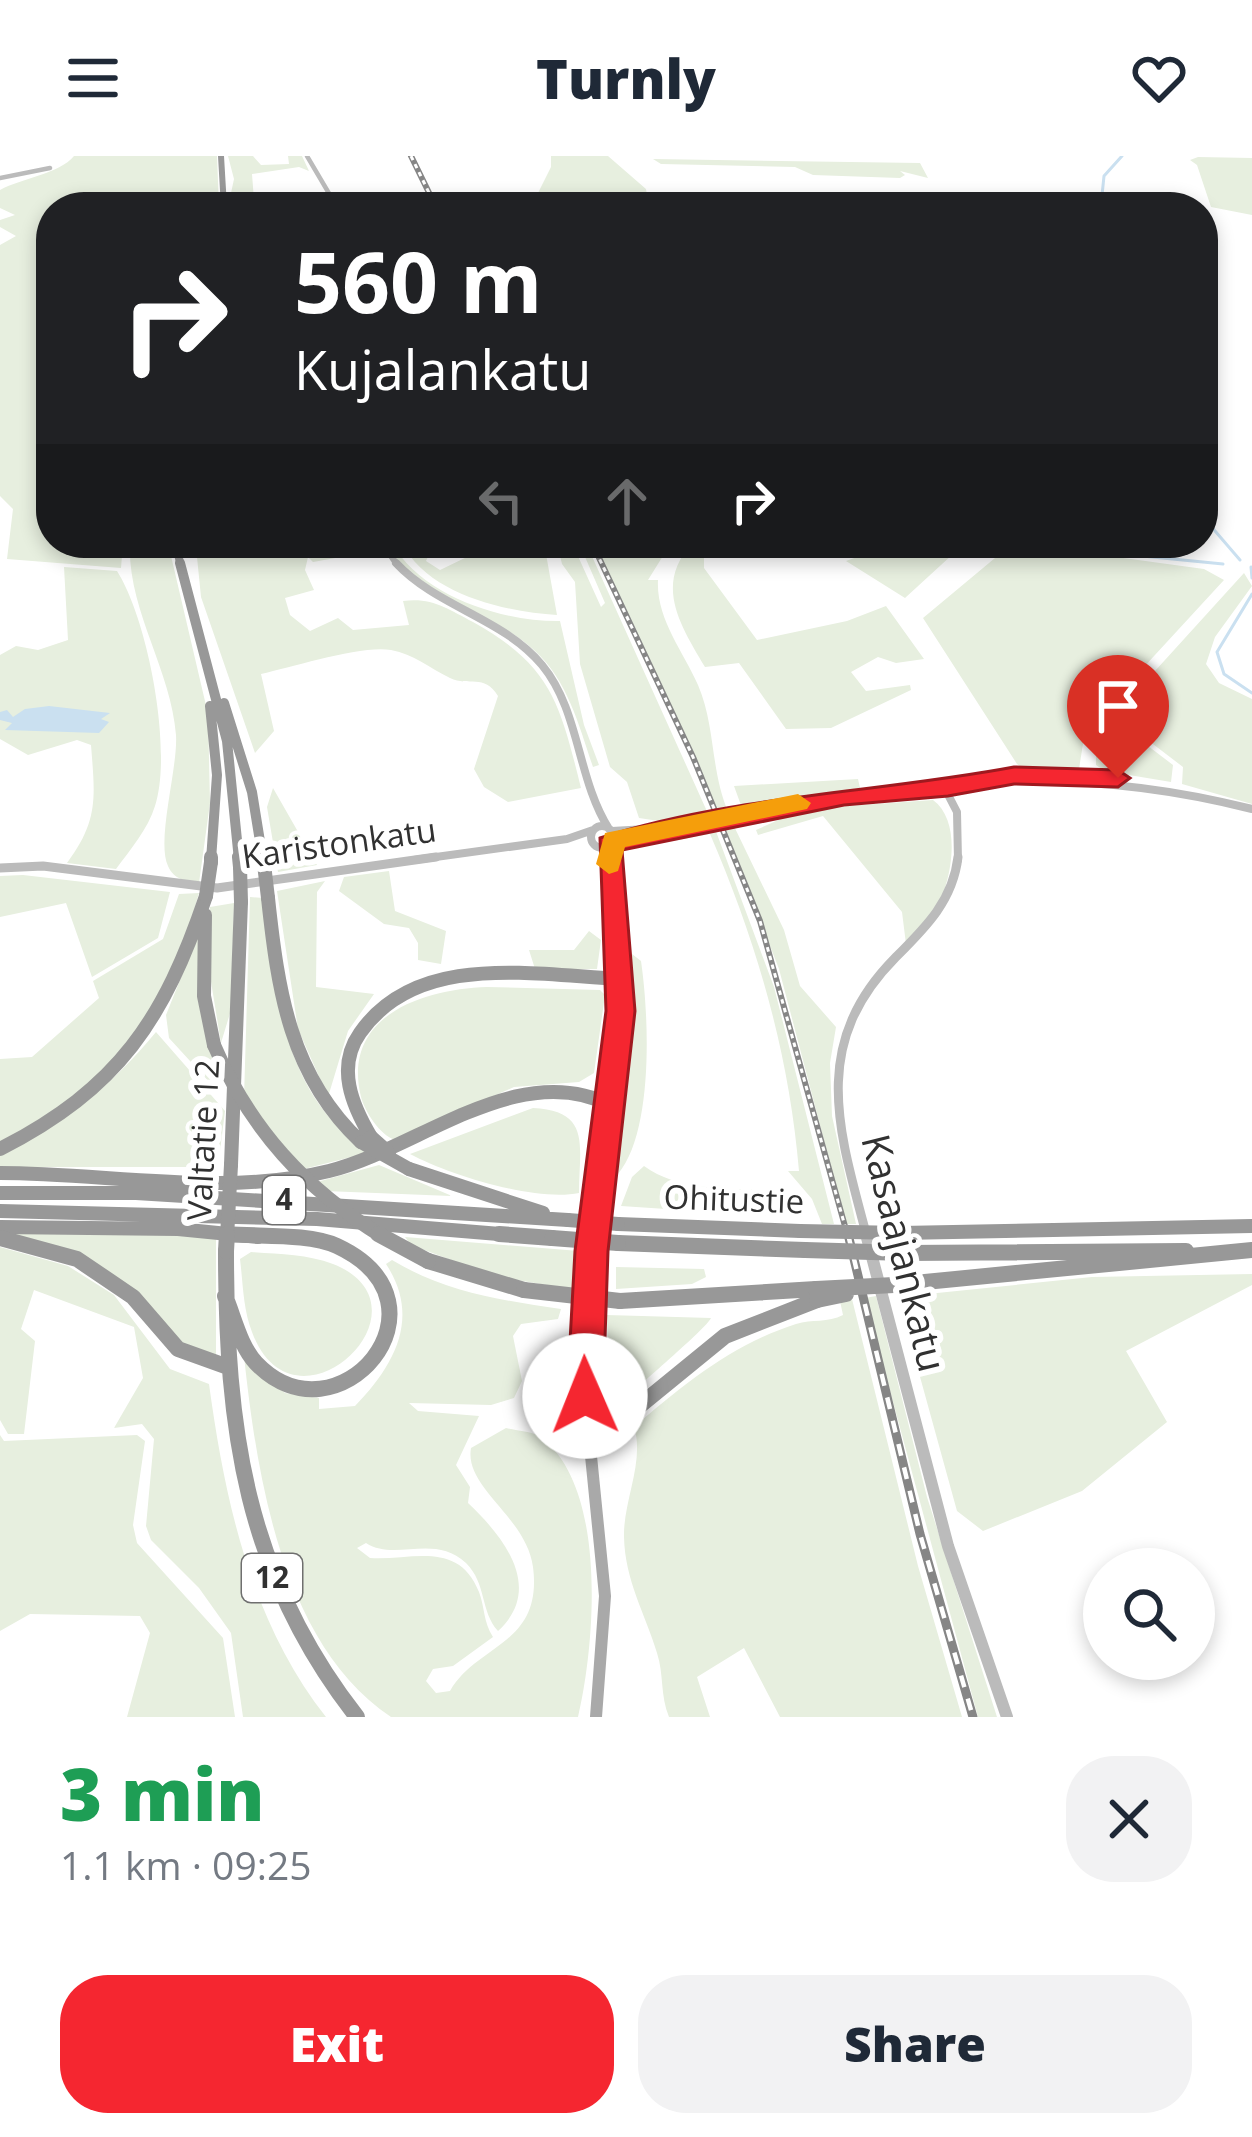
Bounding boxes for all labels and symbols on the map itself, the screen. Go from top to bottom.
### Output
pin [1067,655,1169,778]
street label: Karistonkatu [239,807,439,878]
street label: Valtatie 12 [176,1058,229,1222]
street label: Kasaajankatu [850,1128,961,1377]
street label: Ohitustie [663,1174,805,1223]
road number: 4 [263,1176,305,1224]
position arrow [522,1333,648,1459]
road number: 12 [242,1554,302,1602]

